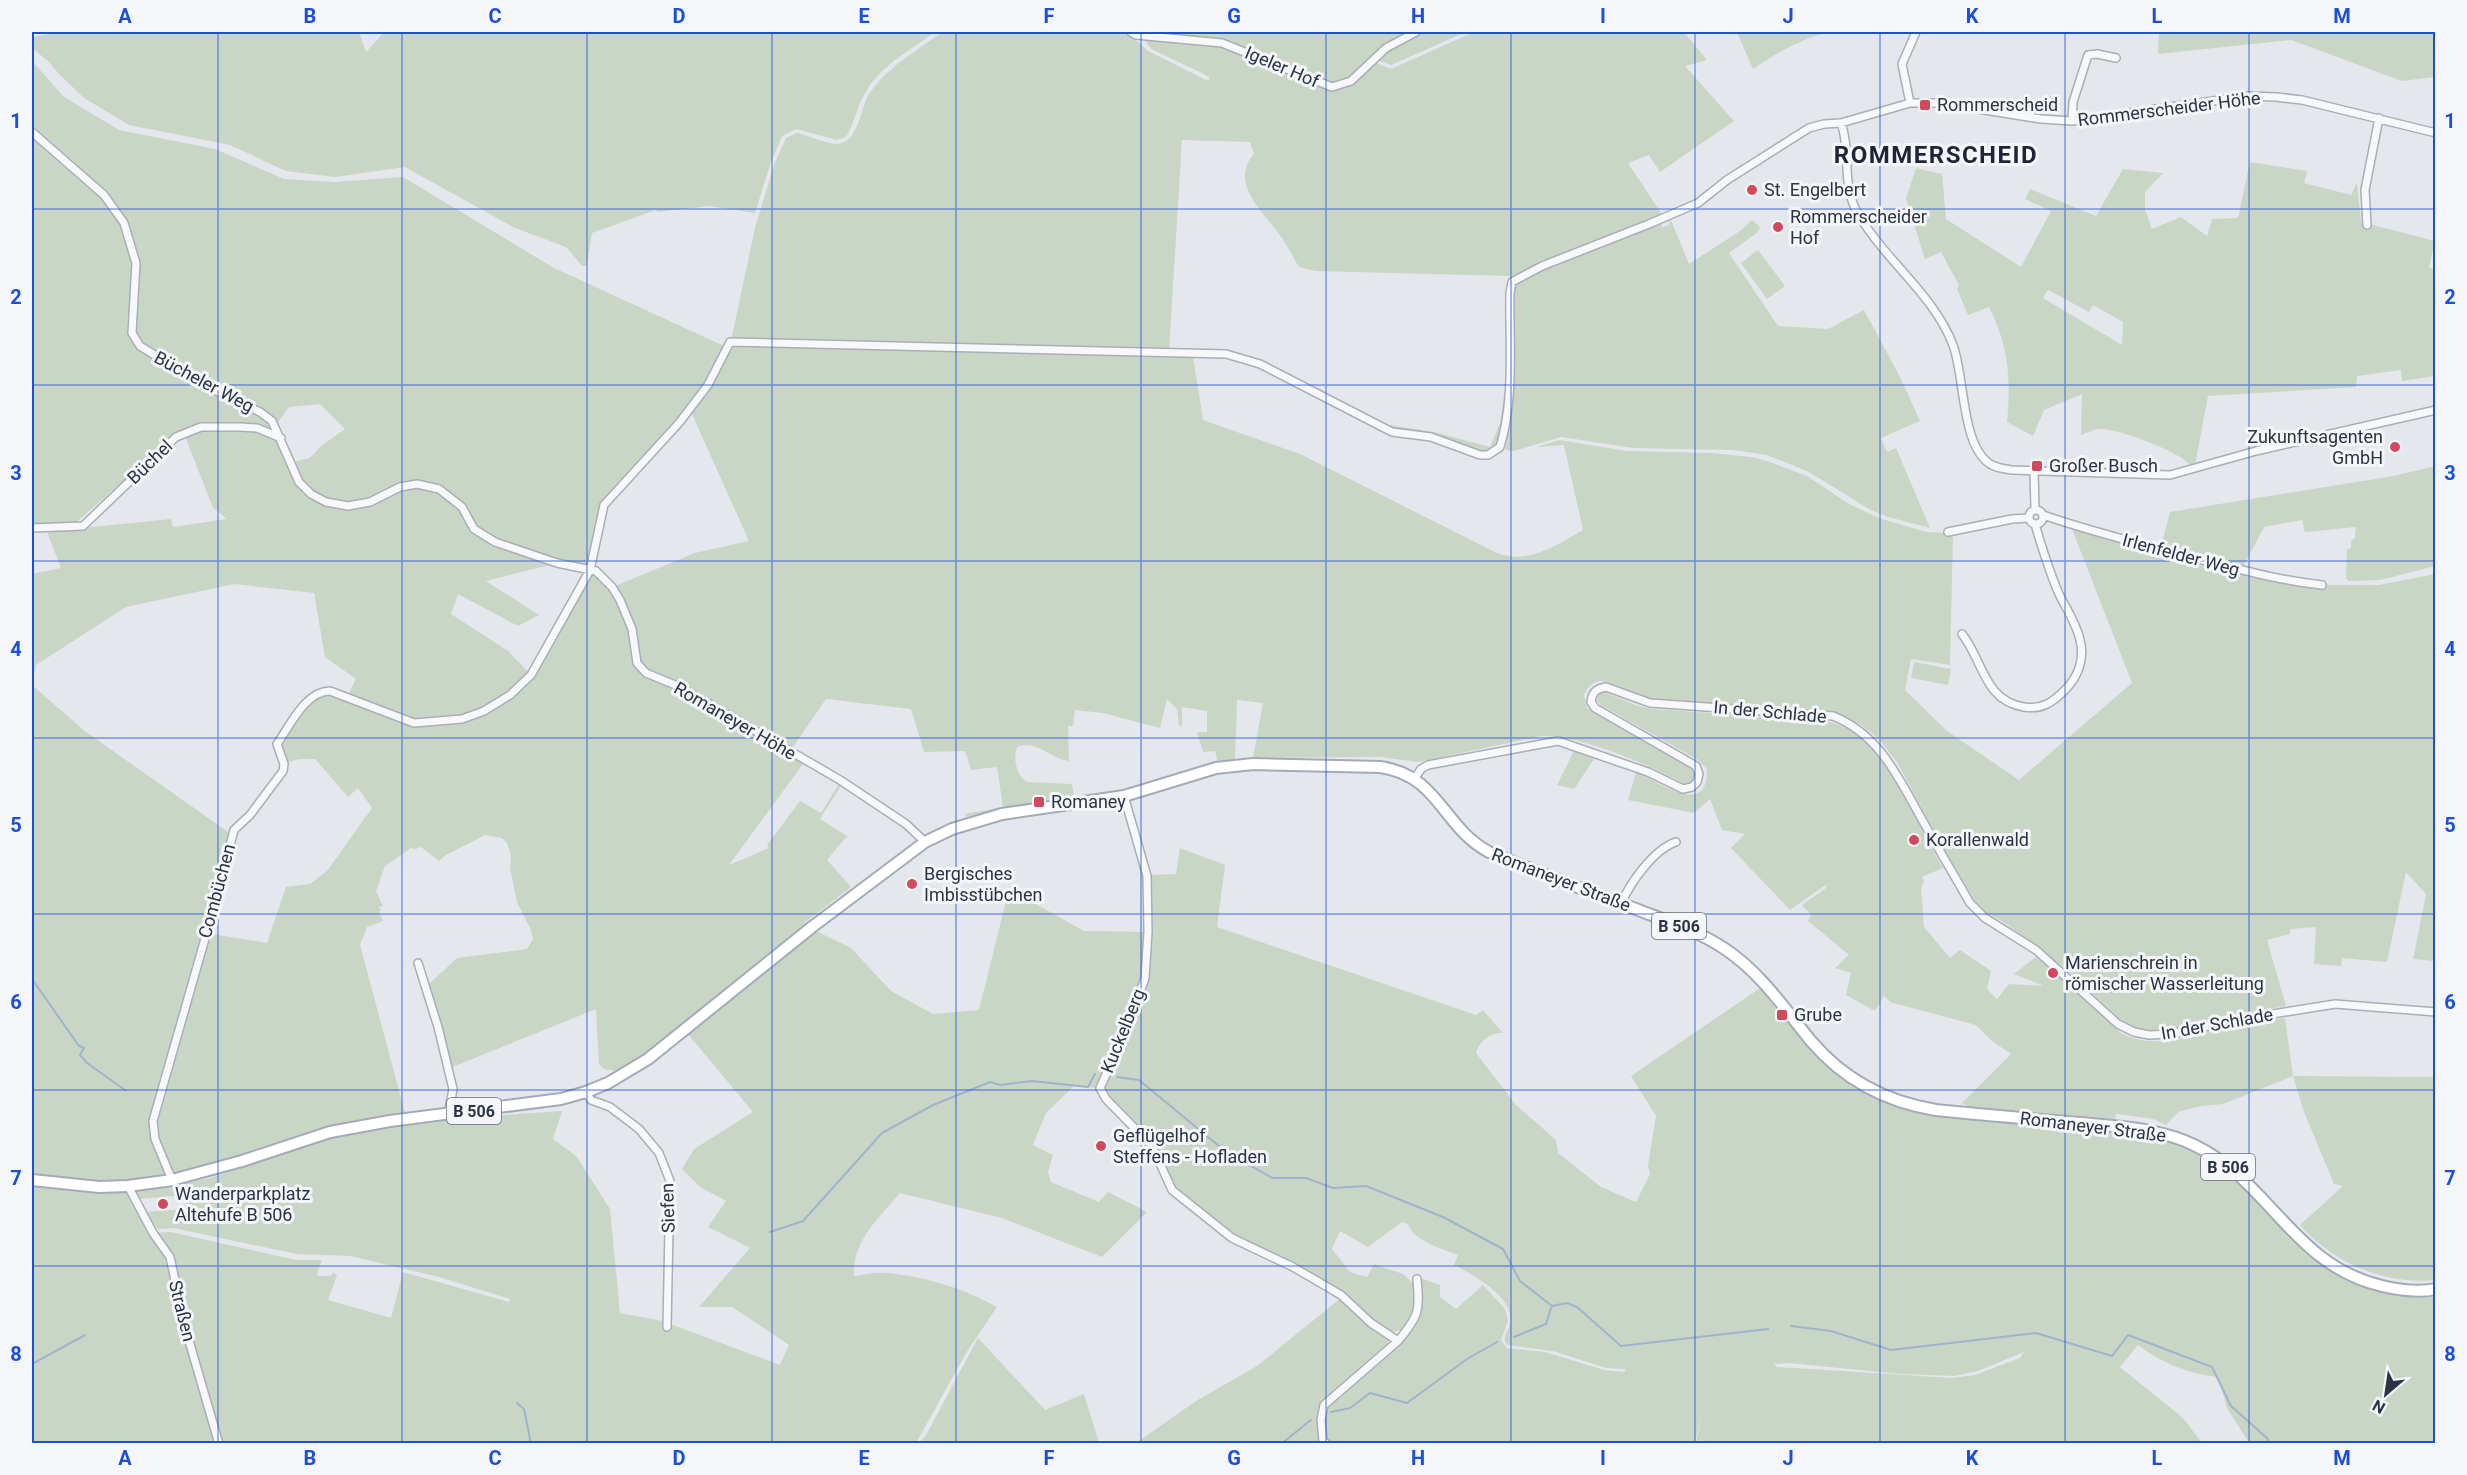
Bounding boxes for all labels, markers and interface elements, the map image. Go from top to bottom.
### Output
text: A [118,4,132,28]
text: B [304,4,316,28]
text: C [488,4,502,28]
text: D [673,4,686,28]
text: E [858,4,870,28]
text: F [1044,4,1055,28]
text: G [1227,4,1241,28]
text: H [1411,4,1425,28]
text: I [1600,4,1606,28]
text: J [1782,4,1794,28]
text: K [1966,4,1979,28]
text: L [2152,4,2163,28]
text: M [2333,4,2351,28]
street label: Igeler Hof [1242,42,1323,92]
street label: Rommerscheider Höhe [2076,87,2262,130]
place label: Rommerscheid [1937,94,2058,115]
marker: Rommerscheid [1918,98,1932,112]
text: 1 [10,109,22,133]
text: 1 [2444,109,2456,133]
district label: ROMMERSCHEID [1834,141,2038,169]
place label: St. Engelbert [1764,179,1866,200]
marker: St. Engelbert [1745,183,1759,197]
place label: Rommerscheider Hof [1790,206,1927,248]
marker: Rommerscheider Hof [1771,220,1785,234]
text: 2 [10,285,22,309]
text: 2 [2444,285,2456,309]
street label: Bücheler Weg [151,346,258,417]
place label: Zukunftsagenten GmbH [2247,426,2383,468]
street label: Büchel [123,435,177,488]
marker: Zukunftsagenten GmbH [2388,440,2402,454]
place label: Großer Busch [2049,455,2158,476]
marker: Großer Busch [2030,459,2044,473]
text: 3 [10,461,22,485]
text: 3 [2444,461,2456,485]
street label: Irlenfelder Weg [2120,529,2242,580]
text: 4 [10,637,22,661]
text: 4 [2444,637,2456,661]
street label: Romaneyer Höhe [671,677,800,764]
street label: In der Schlade [1713,696,1827,727]
place label: Romaney [1051,791,1126,812]
marker: Romaney [1032,795,1046,809]
text: 5 [10,813,22,837]
text: 5 [2444,813,2456,837]
place label: Korallenwald [1926,829,2029,850]
marker: Korallenwald [1907,833,1921,847]
street label: Combüchen [194,841,239,940]
street label: Romaneyer Straße [1489,843,1634,916]
place label: Bergisches Imbisstübchen [924,863,1043,905]
marker: Bergisches Imbisstübchen [905,877,919,891]
road number: B 506 [1652,913,1706,939]
place label: Marienschrein in römischer Wasserleitung [2065,952,2264,994]
marker: Marienschrein in römischer Wasserleitung [2046,966,2060,980]
street label: Kuckelberg [1096,986,1149,1076]
text: 6 [10,990,22,1014]
text: 6 [2444,990,2456,1014]
street label: In der Schlade [2159,1003,2275,1044]
place label: Grube [1794,1004,1842,1025]
marker: Grube [1775,1008,1789,1022]
road number: B 506 [447,1098,501,1124]
street label: Romaneyer Straße [2019,1107,2167,1146]
place label: Geflügelhof Steffens - Hofladen [1113,1125,1267,1167]
marker: Geflügelhof Steffens - Hofladen [1094,1139,1108,1153]
road number: B 506 [2201,1154,2255,1180]
text: 7 [10,1166,22,1190]
text: 7 [2444,1166,2456,1190]
place label: Wanderparkplatz Altehufe B 506 [175,1183,310,1225]
street label: Siefen [656,1183,679,1233]
marker: Wanderparkplatz Altehufe B 506 [156,1197,170,1211]
street label: Straßen [165,1278,200,1344]
text: 8 [10,1342,22,1366]
text: 8 [2444,1342,2456,1366]
north arrow [2356,1364,2416,1424]
text: N [2369,1396,2389,1418]
text: A [118,1446,132,1470]
text: B [304,1446,316,1470]
text: C [488,1446,502,1470]
text: D [673,1446,686,1470]
text: E [858,1446,870,1470]
text: F [1044,1446,1055,1470]
text: G [1227,1446,1241,1470]
text: H [1411,1446,1425,1470]
text: I [1600,1446,1606,1470]
text: J [1782,1446,1794,1470]
text: K [1966,1446,1979,1470]
text: L [2152,1446,2163,1470]
text: M [2333,1446,2351,1470]

